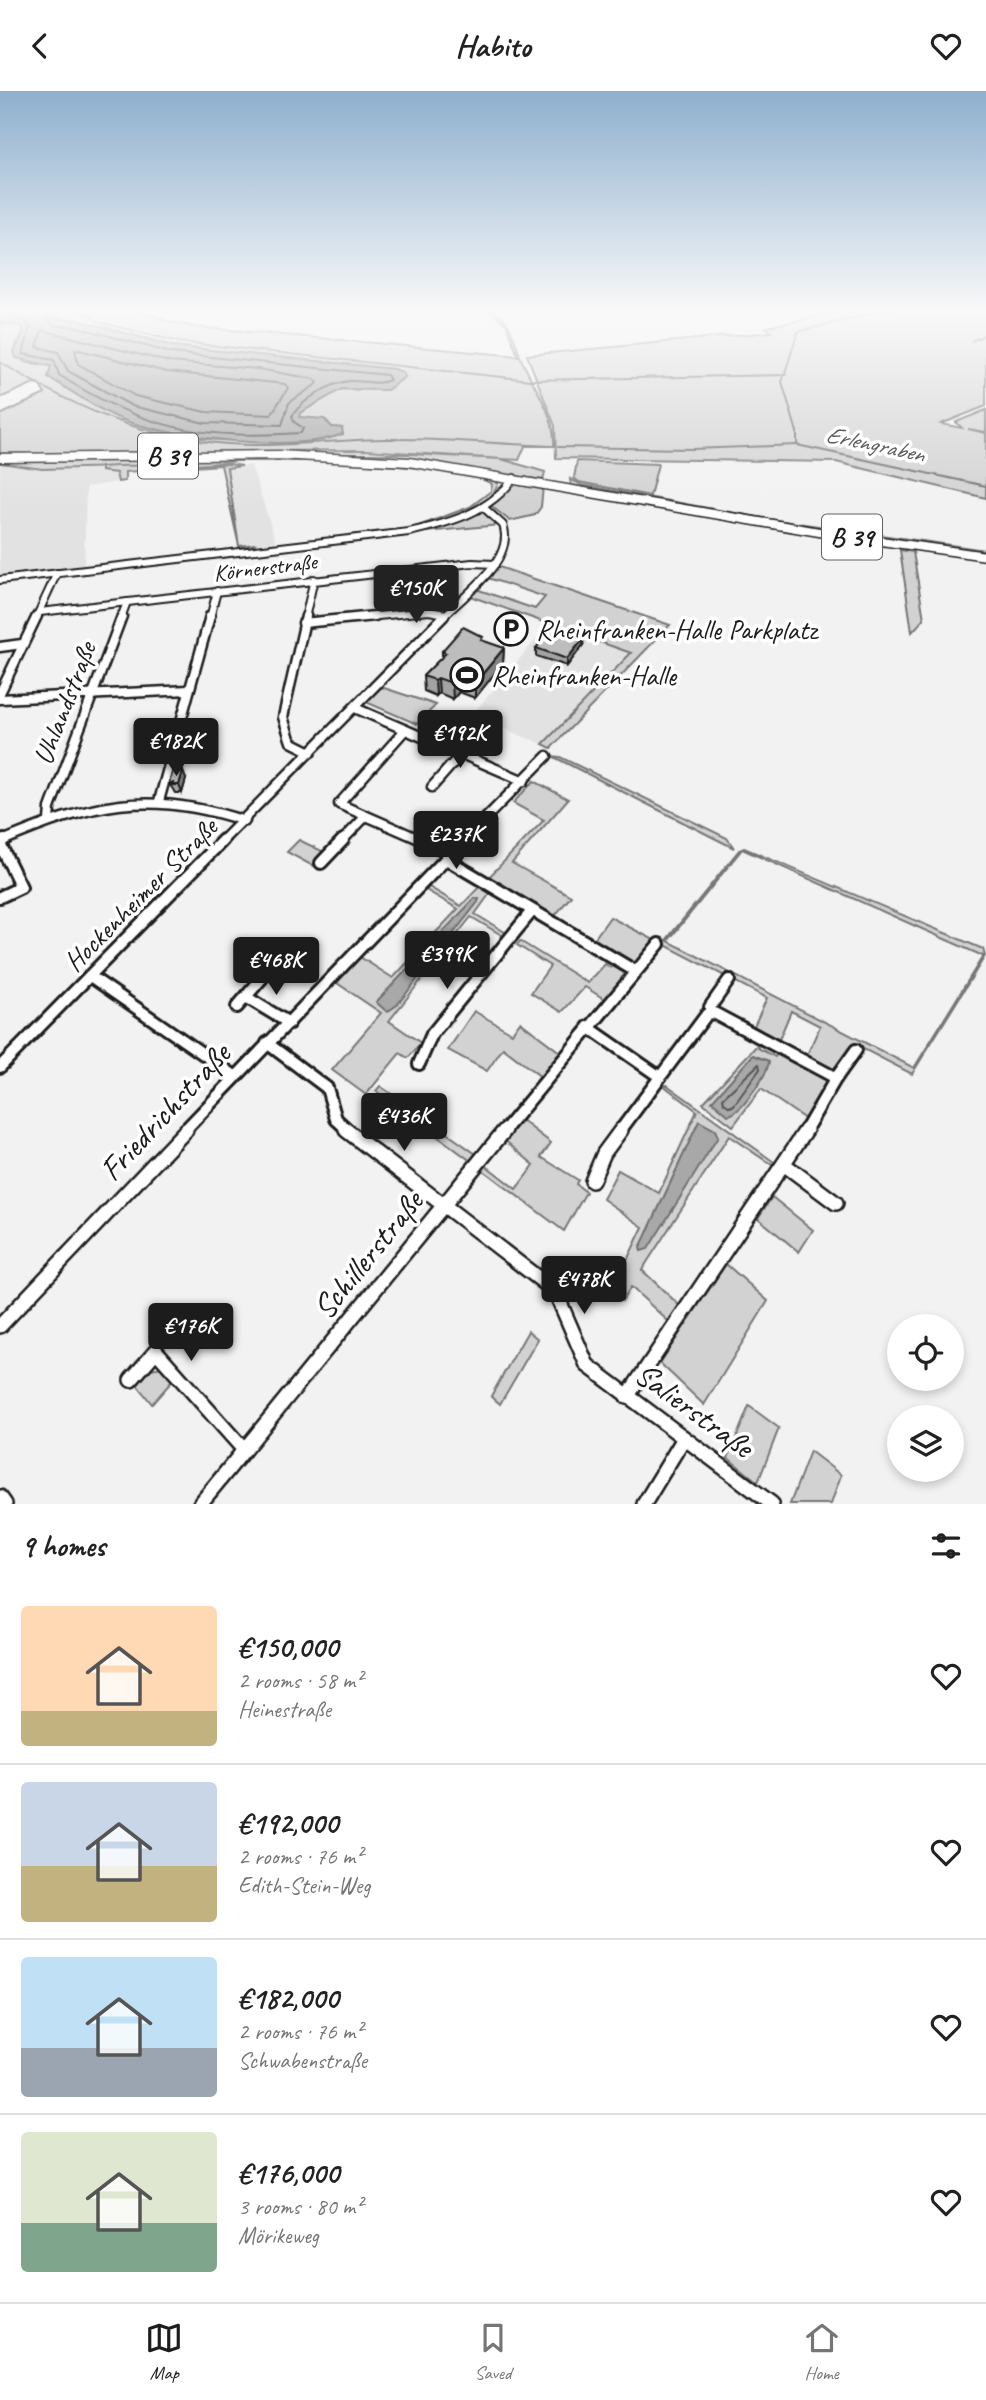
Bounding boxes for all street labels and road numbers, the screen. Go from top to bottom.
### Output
road number: B 39 [138,433,198,479]
road number: B 39 [822,515,882,559]
street label: Körnerstraße [212,547,320,588]
street label: Uhlandstraße [25,635,104,769]
street label: Hockenheimer Straße [56,809,226,979]
street label: Friedrichstraße [90,1032,241,1190]
street label: Schillerstraße [303,1180,434,1327]
street label: Salierstraße [627,1353,764,1468]

